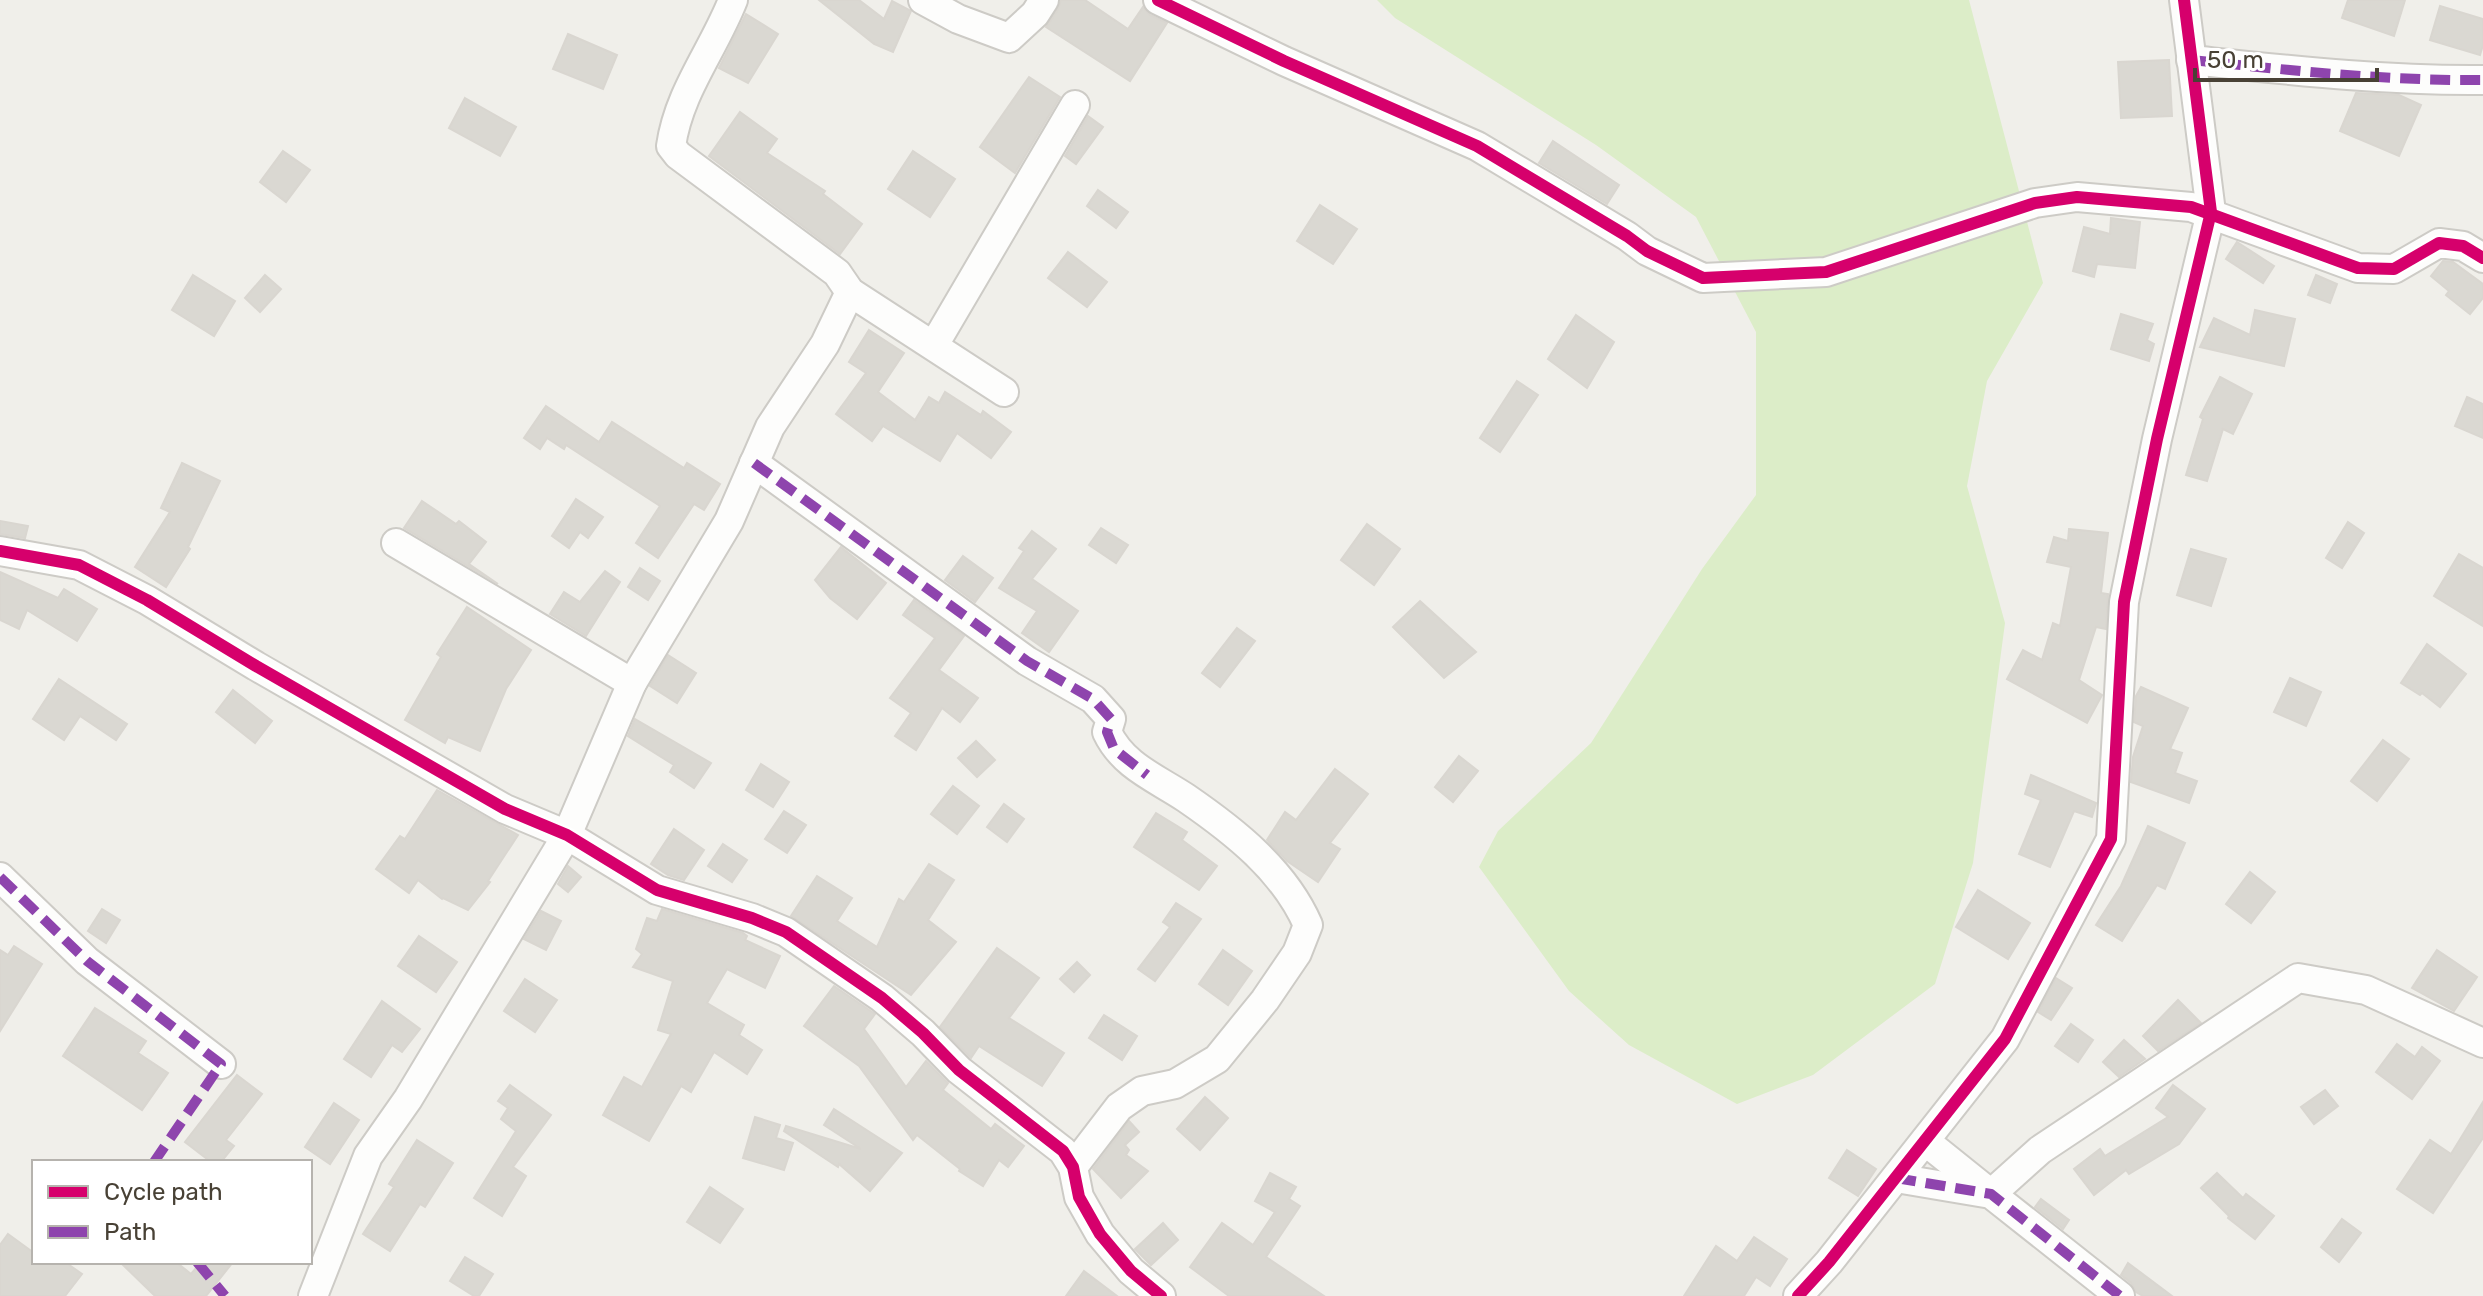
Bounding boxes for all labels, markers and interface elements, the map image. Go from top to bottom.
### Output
scale bar [2195,32,2377,82]
text: 50 m [2207,46,2264,74]
legend [32,1160,312,1264]
text: Cycle path [104,1178,223,1206]
text: Path [104,1218,156,1246]

